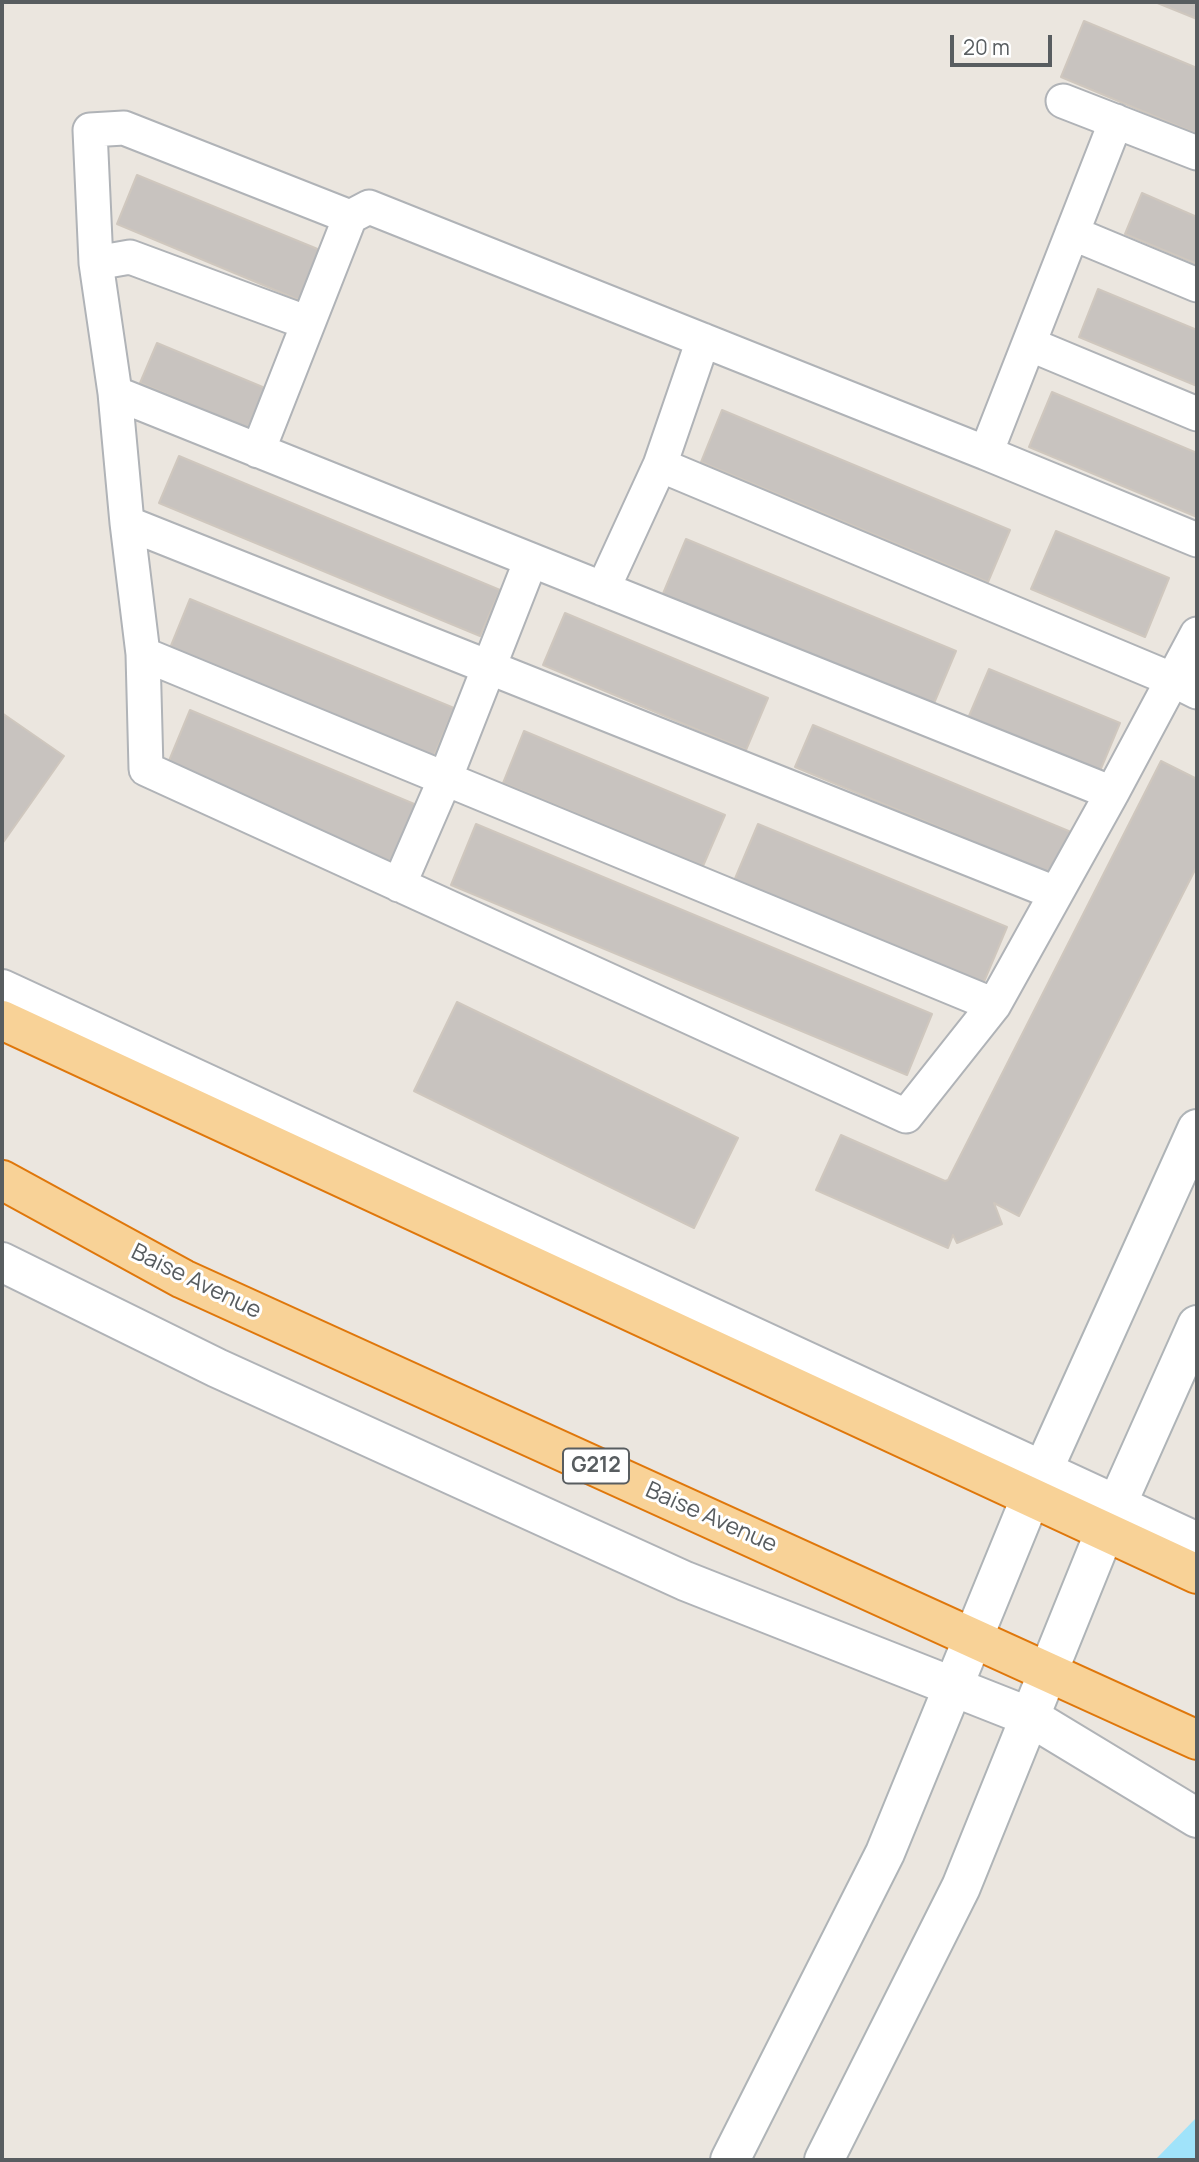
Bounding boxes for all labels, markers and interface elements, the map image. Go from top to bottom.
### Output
scale bar [954,21,1056,65]
text: 20 m [963,33,1010,61]
street label: Baise Avenue [127,1239,265,1325]
road number: G212 [563,1448,629,1484]
street label: Baise Avenue [641,1477,781,1559]

